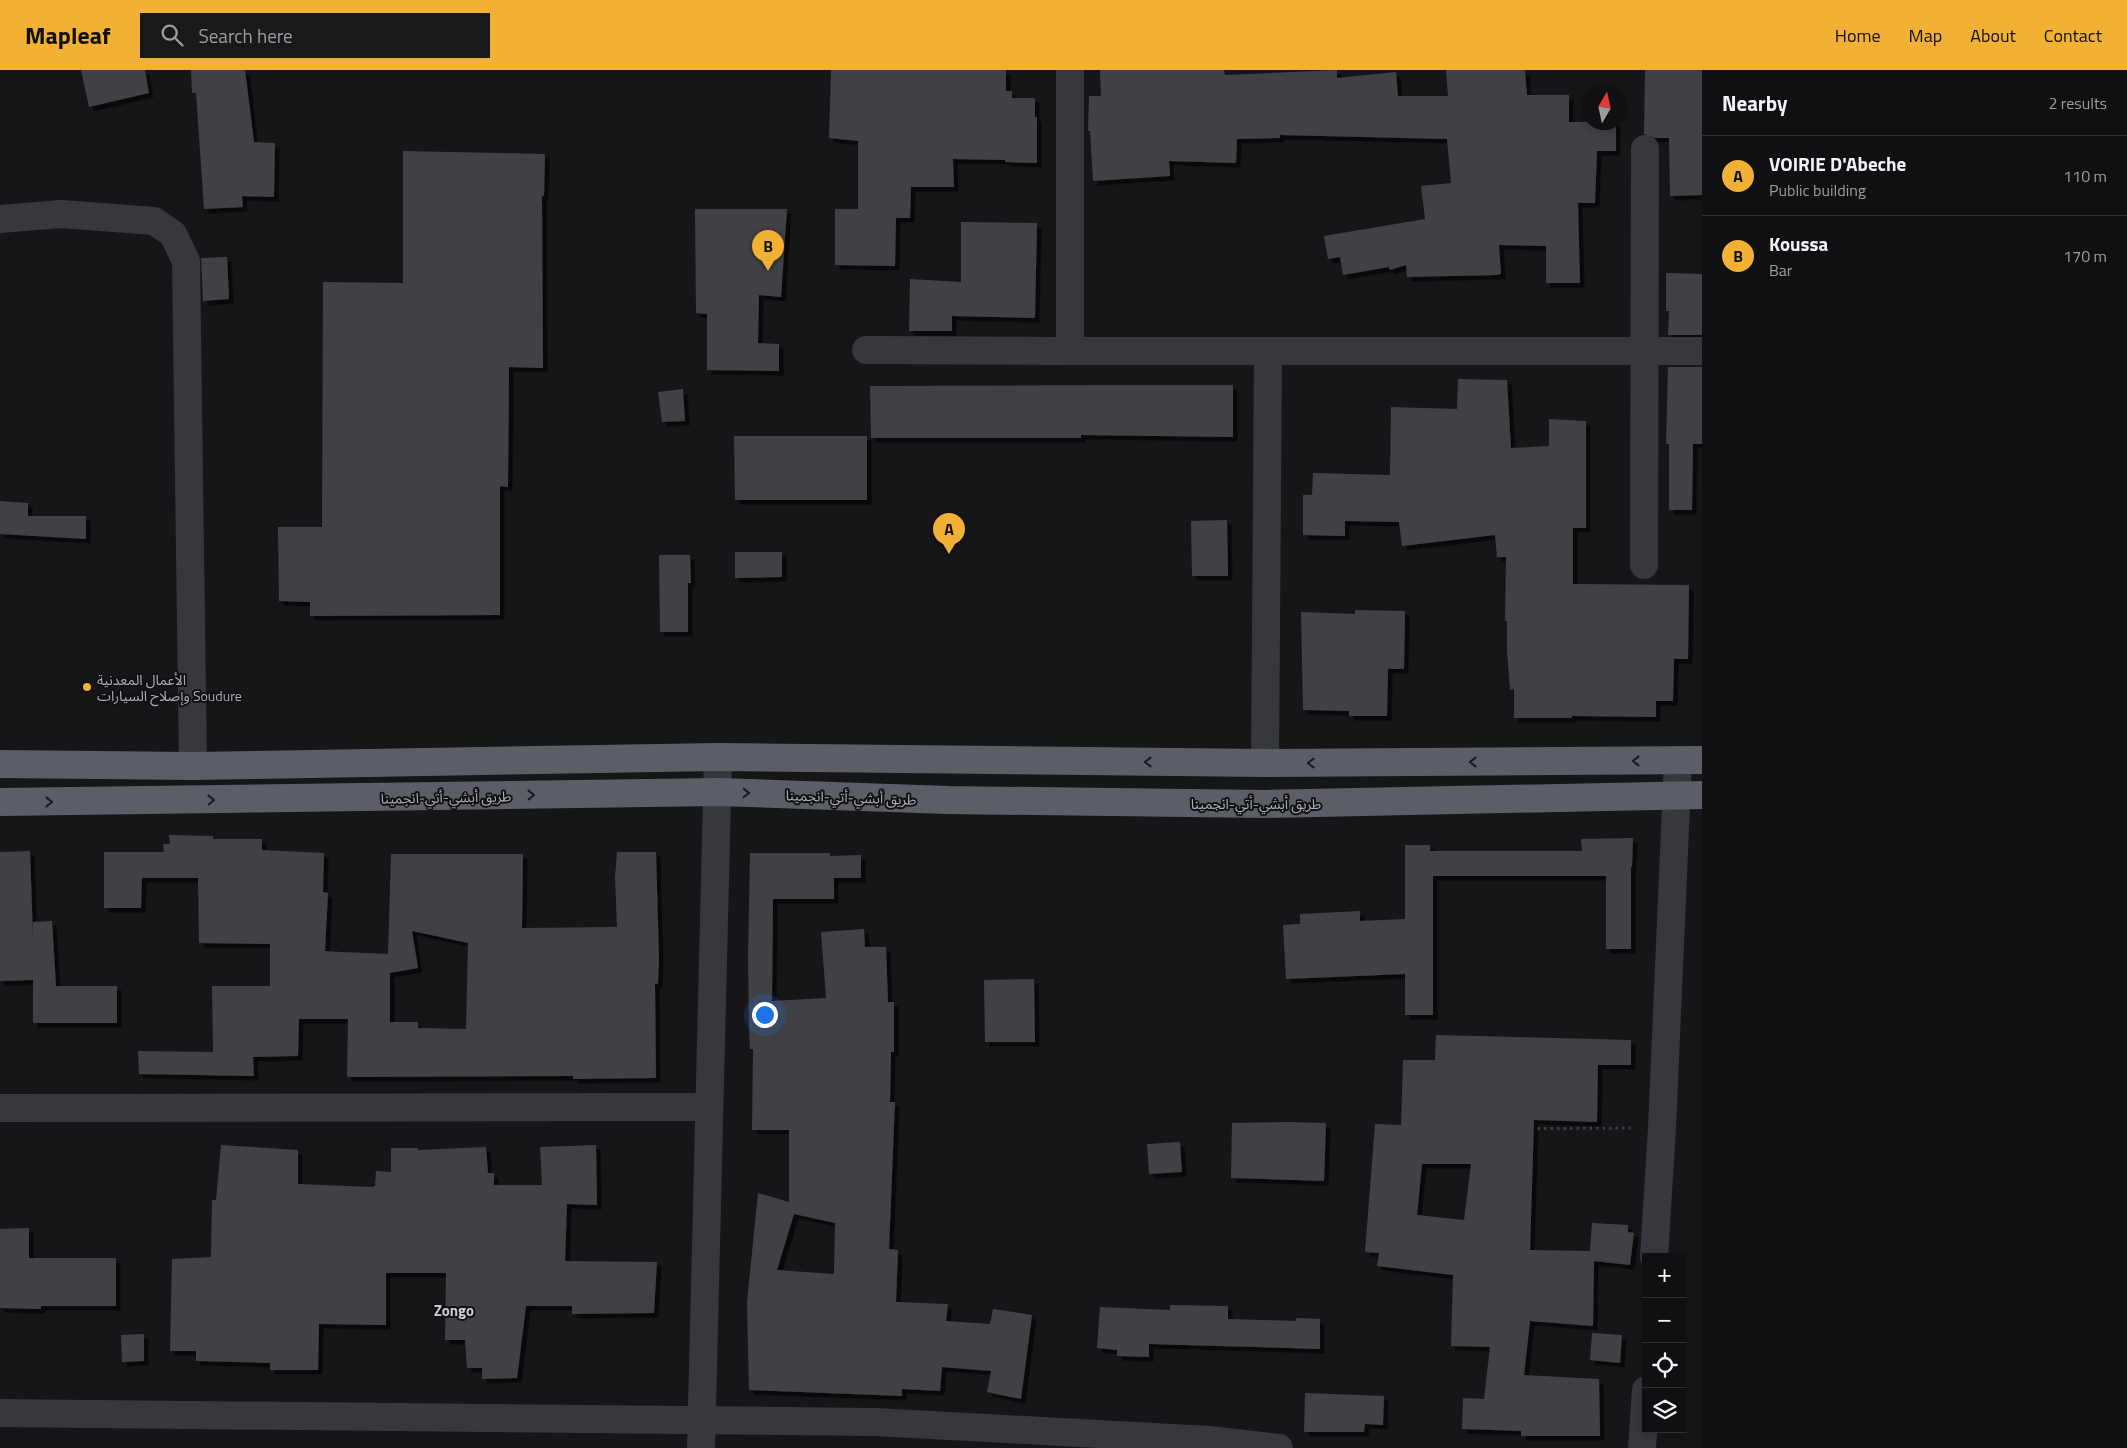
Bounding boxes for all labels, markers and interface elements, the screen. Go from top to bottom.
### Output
search box [140,13,490,58]
text: Mapleaf [25,17,110,53]
icon: search [158,21,186,49]
text: Search here [198,21,293,50]
text: Home [1835,22,1881,49]
text: Map [1909,22,1942,49]
text: About [1970,22,2016,49]
text: Contact [2044,22,2102,49]
north arrow [1582,85,1627,130]
text: Nearby [1722,87,1787,119]
text: 2 results [2048,91,2107,115]
text: VOIRIE D'Abeche [1769,149,1906,178]
text: A [1733,164,1743,188]
text: 110 m [2063,164,2107,188]
text: Public building [1769,178,1866,202]
text: Koussa [1769,229,1828,258]
pin: B [752,230,784,271]
text: B [1733,244,1743,268]
text: 170 m [2063,244,2107,268]
text: Bar [1769,258,1792,282]
pin: A [933,513,965,554]
place label: الأعمال المعدنية وإصلاح السيارات Soudure [97,669,242,707]
marker: الأعمال المعدنية وإصلاح السيارات Soudure [81,681,93,693]
one-way arrow [1632,756,1640,766]
one-way arrow [1144,757,1152,767]
one-way arrow [1307,757,1315,768]
one-way arrow [1469,757,1477,767]
street label: طريق أبشي-أتي-انجمينا [785,784,917,811]
street label: طريق أبشي-أتي-انجمينا [380,785,512,810]
one-way arrow [742,788,750,798]
one-way arrow [528,790,535,800]
street label: طريق أبشي-أتي-انجمينا [1191,793,1321,815]
one-way arrow [208,795,215,805]
one-way arrow [45,797,53,807]
your location [752,1002,778,1028]
map controls [1642,1253,1687,1433]
button: + [1642,1253,1687,1298]
button: − [1642,1298,1687,1343]
district label: Zongo [434,1299,474,1322]
button: locate [1642,1343,1687,1388]
button: layers [1642,1388,1687,1433]

